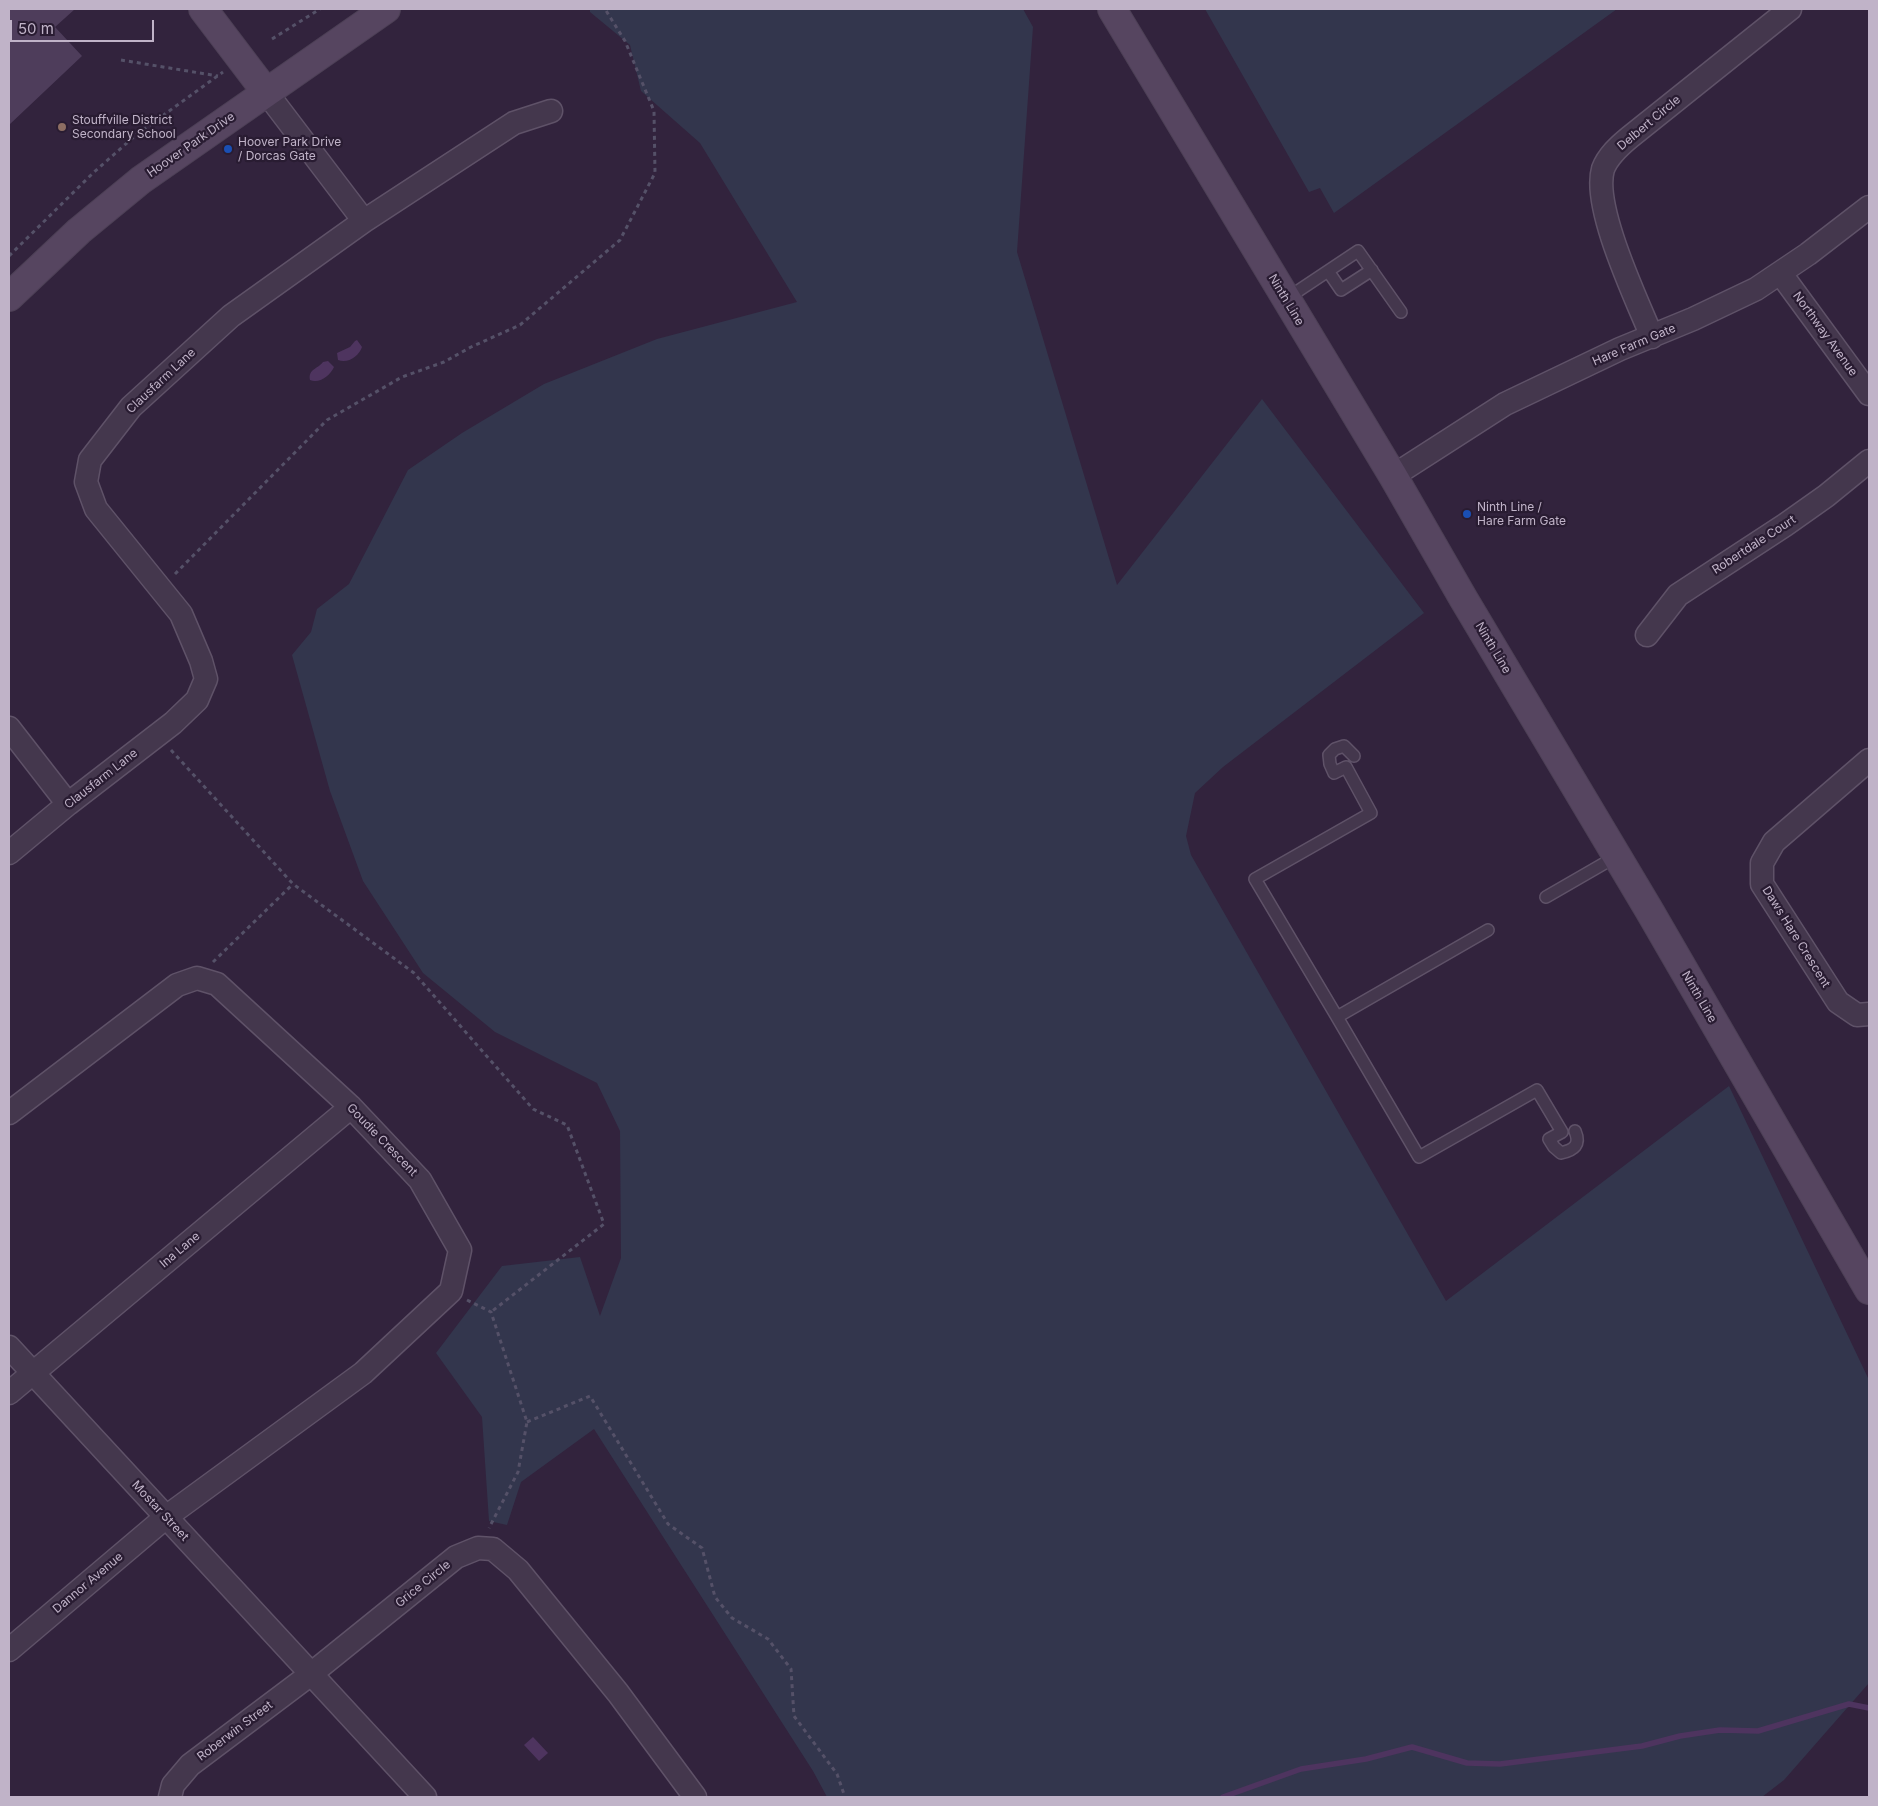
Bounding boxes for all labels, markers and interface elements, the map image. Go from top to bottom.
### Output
scale bar [12,10,156,42]
text: 50 m [18,19,54,38]
street label: Delbert Circle [1615,93,1683,153]
street label: Hoover Park Drive [145,109,237,181]
place label: Stouffville District Secondary School [72,113,176,141]
marker: Stouffville District Secondary School [56,121,68,133]
place label: Hoover Park Drive / Dorcas Gate [238,135,341,163]
marker: Hoover Park Drive / Dorcas Gate [222,143,234,155]
street label: Ninth Line [1265,272,1307,328]
street label: Northway Avenue [1790,289,1860,379]
street label: Hare Farm Gate [1590,321,1678,369]
street label: Clausfarm Lane [124,345,198,417]
place label: Ninth Line / Hare Farm Gate [1477,500,1566,528]
marker: Ninth Line / Hare Farm Gate [1461,508,1473,520]
street label: Robertdale Court [1710,513,1798,577]
street label: Ninth Line [1472,620,1514,676]
street label: Clausfarm Lane [61,746,141,812]
street label: Daws Hare Crescent [1759,884,1833,990]
street label: Ninth Line [1678,969,1720,1025]
street label: Goudie Crescent [344,1101,420,1179]
street label: Ina Lane [157,1229,203,1271]
street label: Mostar Street [129,1478,191,1544]
street label: Dannor Avenue [50,1550,126,1616]
street label: Grice Circle [393,1557,453,1611]
street label: Roberwin Street [194,1698,276,1764]

